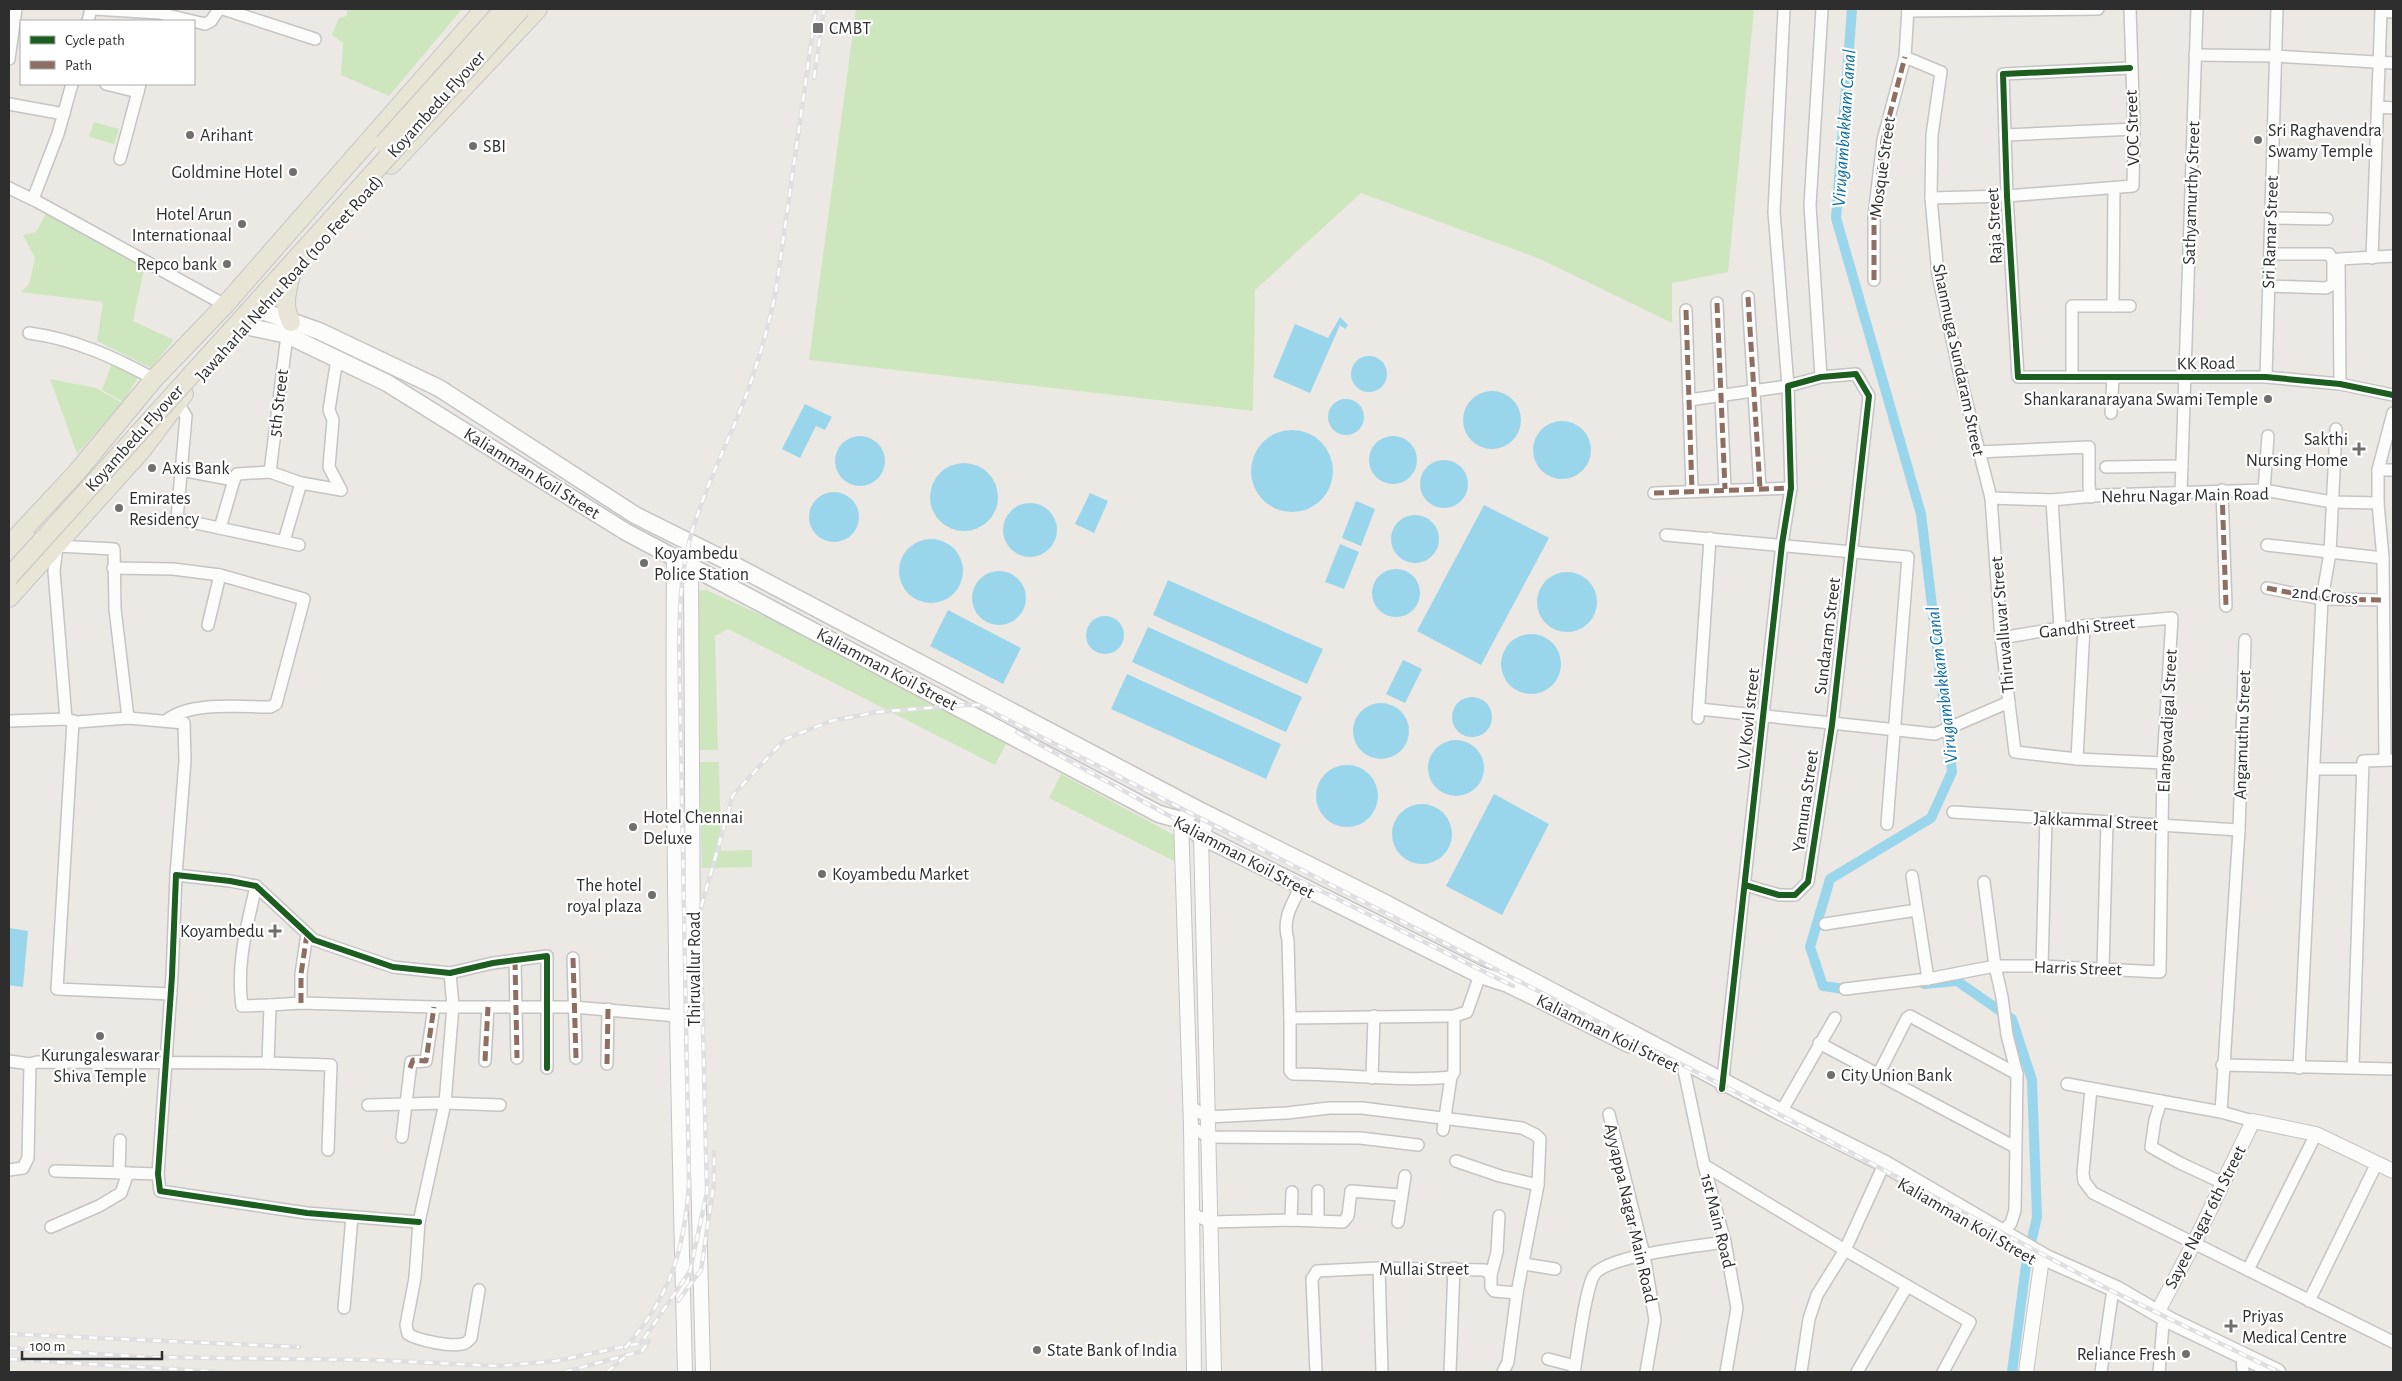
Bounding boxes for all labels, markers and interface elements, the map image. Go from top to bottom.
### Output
legend [20,20,195,85]
place label: CMBT [829,20,871,38]
marker: CMBT [811,21,825,35]
text: Cycle path [65,33,125,48]
street label: Koyambedu Flyover [384,48,489,161]
water label: Virugambakkam Canal [1830,48,1860,208]
text: Path [65,58,92,73]
street label: VOC Street [2123,89,2143,166]
street label: Mosque Street [1867,115,1899,219]
street label: Sathyamurthy Street [2180,121,2204,265]
place label: Sri Raghavendra Swamy Temple [2268,122,2382,161]
place label: Arihant [200,127,253,145]
marker: Arihant [184,129,196,141]
marker: Sri Raghavendra Swamy Temple [2252,134,2264,146]
place label: SBI [483,138,506,156]
marker: SBI [467,140,479,152]
place label: Goldmine Hotel [172,164,283,182]
marker: Goldmine Hotel [287,166,299,178]
street label: Jawaharlal Nehru Road (100 Feet Road) [193,172,387,385]
street label: Sri Ramar Street [2260,175,2282,289]
street label: Raja Street [1984,187,2006,265]
place label: Hotel Arun Internationaal [132,206,232,245]
marker: Hotel Arun Internationaal [236,218,248,230]
place label: Repco bank [137,256,218,274]
marker: Repco bank [221,258,233,270]
street label: Shanmuga Sundaram Street [1929,262,1987,458]
street label: KK Road [2177,354,2235,374]
street label: 5th Street [266,368,292,438]
street label: Koyambedu Flyover [82,382,187,495]
place label: Shankaranarayana Swami Temple [2024,391,2258,409]
marker: Shankaranarayana Swami Temple [2262,393,2274,405]
street label: Kaliamman Koil Street [460,425,603,523]
place label: Sakthi Nursing Home [2246,431,2348,470]
marker: Sakthi Nursing Home [2352,442,2366,456]
place label: Axis Bank [162,460,230,478]
marker: Axis Bank [146,462,158,474]
street label: Nehru Nagar Main Road [2101,486,2269,506]
place label: Emirates Residency [129,490,199,529]
marker: Emirates Residency [113,502,125,514]
place label: Koyambedu Police Station [654,545,749,584]
street label: Thiruvalluvar Street [1988,556,2018,694]
marker: Koyambedu Police Station [638,557,650,569]
street label: Sundaram Street [1812,576,1844,696]
street label: 2nd Cross [2291,584,2359,608]
water label: Virugambakkam Canal [1923,605,1962,764]
street label: Gandhi Street [2038,614,2136,642]
street label: Kaliamman Koil Street [813,625,960,715]
street label: Elangovadigal Street [2155,649,2181,793]
street label: V.V Kovil street [1735,667,1763,771]
street label: Angamuthu Street [2232,670,2254,800]
street label: Yamuna Street [1790,749,1822,853]
place label: Hotel Chennai Deluxe [643,809,743,848]
street label: Jakkammal Street [2033,810,2159,834]
street label: Kaliamman Koil Street [1170,813,1317,903]
marker: Hotel Chennai Deluxe [627,821,639,833]
place label: Koyambedu Market [832,866,969,884]
marker: Koyambedu Market [816,868,828,880]
place label: The hotel royal plaza [567,877,642,916]
marker: The hotel royal plaza [646,889,658,901]
street label: Thiruvallur Road [686,911,704,1027]
place label: Koyambedu [180,923,264,941]
marker: Koyambedu [268,924,282,938]
street label: Harris Street [2034,958,2123,980]
street label: Kaliamman Koil Street [1533,992,1682,1076]
marker: Kurungaleswarar Shiva Temple [94,1030,106,1042]
place label: Kurungaleswarar Shiva Temple [41,1047,159,1086]
place label: City Union Bank [1841,1067,1953,1085]
marker: City Union Bank [1825,1069,1837,1081]
street label: Ayyappa Nagar Main Road [1601,1122,1659,1305]
street label: Sayee Nagar 6th Street [2162,1143,2250,1292]
street label: 1st Main Road [1697,1172,1737,1270]
street label: Kaliamman Koil Street [1894,1175,2039,1269]
street label: Mullai Street [1379,1261,1469,1279]
place label: Priyas Medical Centre [2242,1308,2347,1347]
marker: Priyas Medical Centre [2224,1319,2238,1333]
scale bar [22,1328,162,1360]
text: 100 m [30,1339,65,1354]
place label: State Bank of India [1047,1342,1177,1360]
marker: State Bank of India [1031,1344,1043,1356]
place label: Reliance Fresh [2077,1346,2176,1364]
marker: Reliance Fresh [2180,1348,2192,1360]

